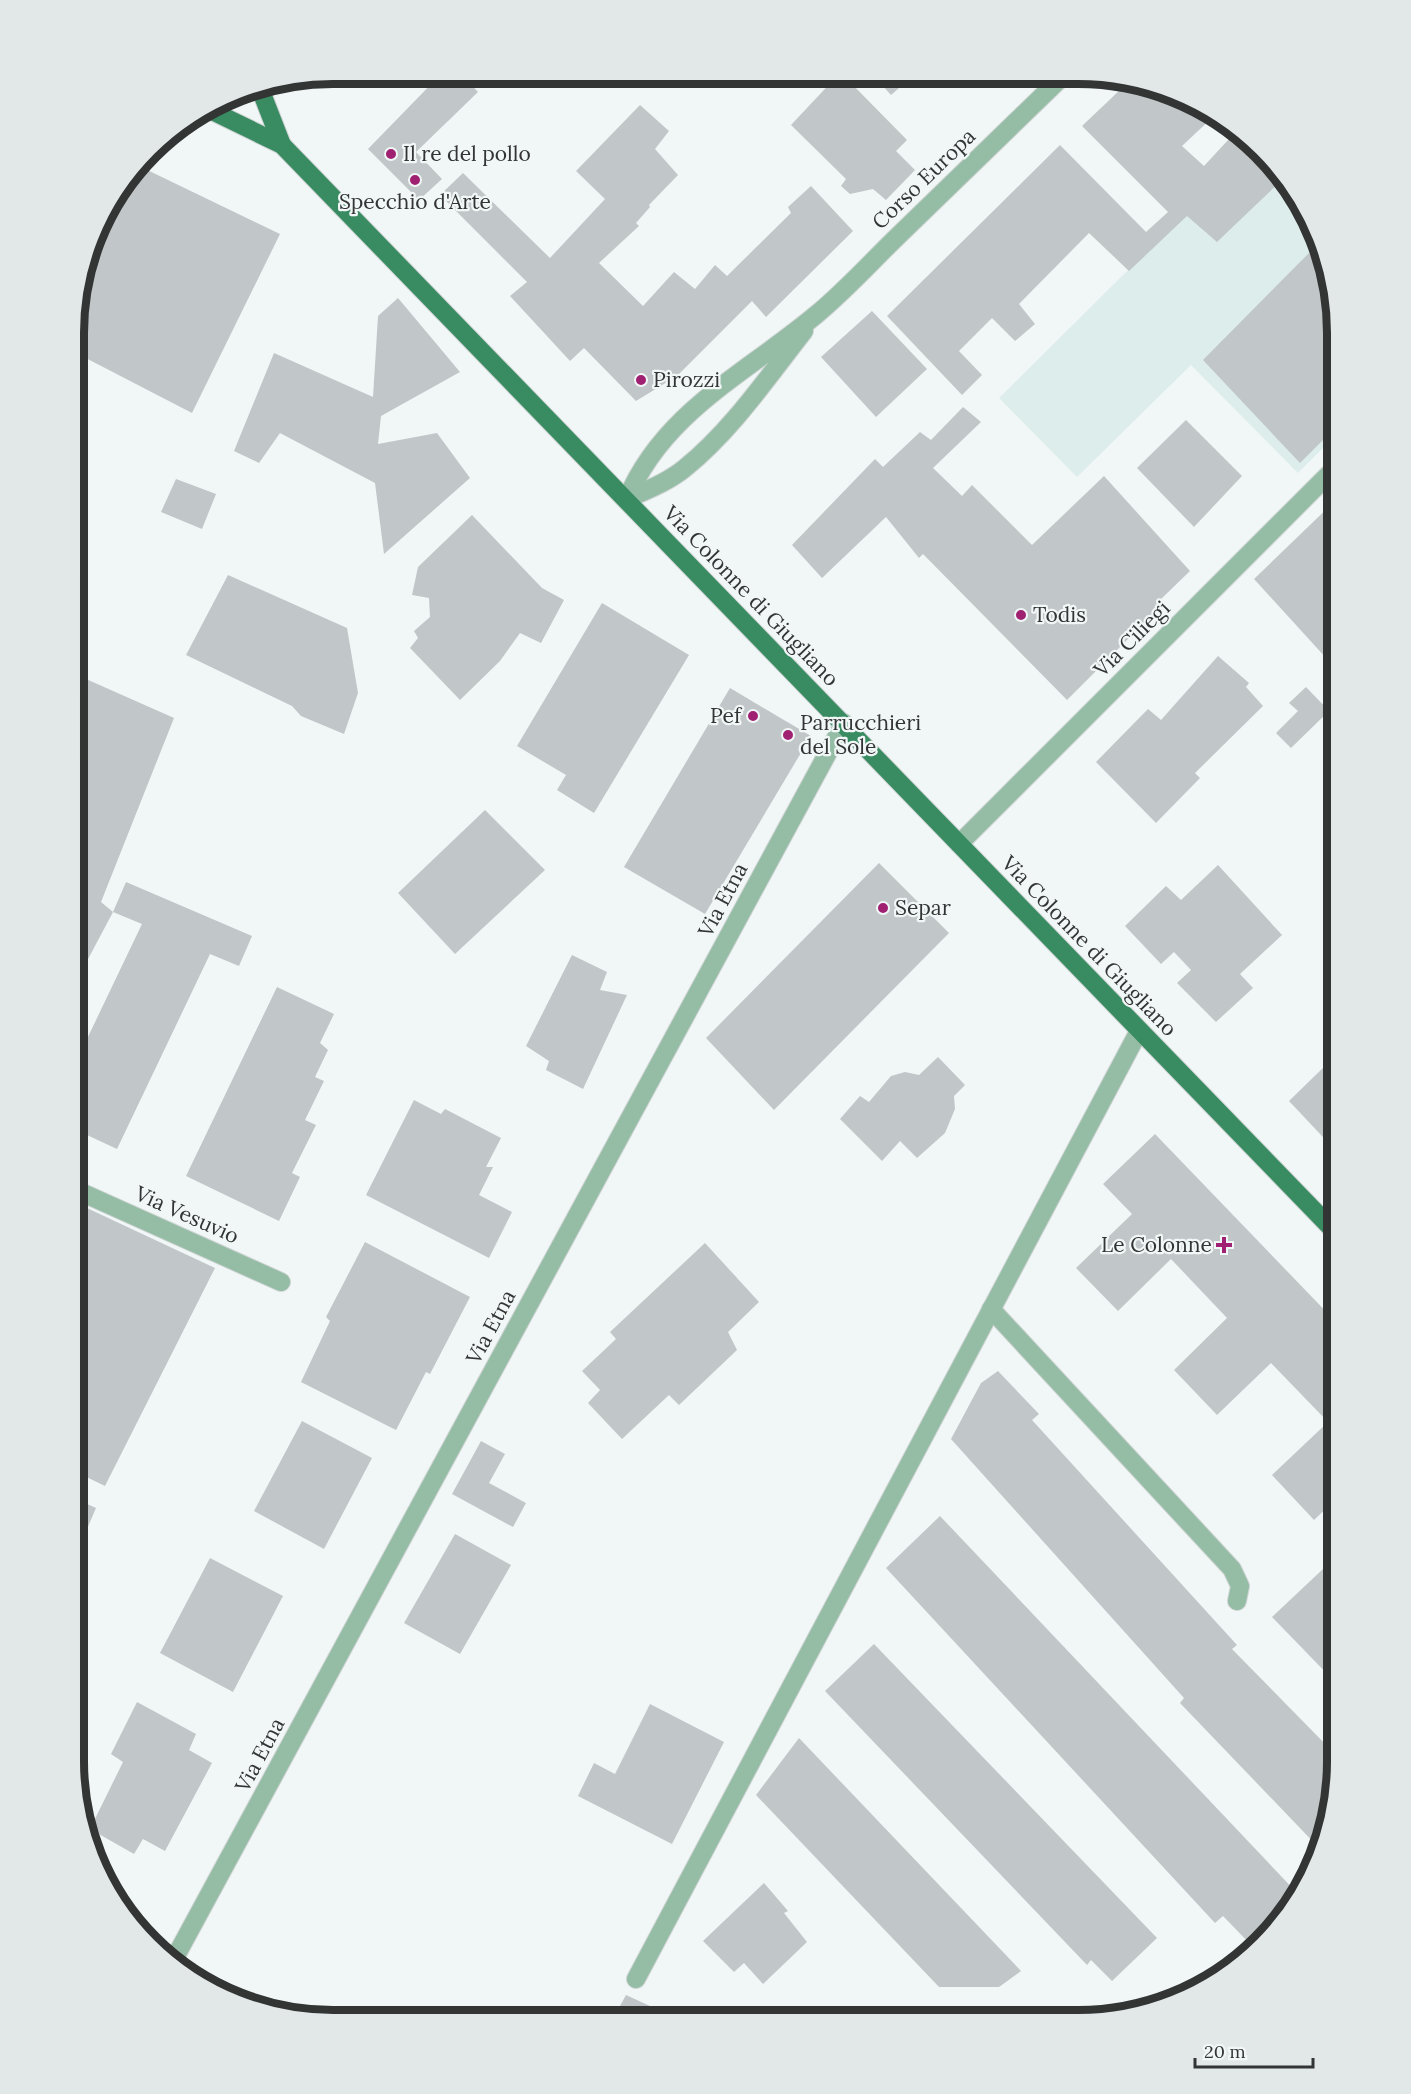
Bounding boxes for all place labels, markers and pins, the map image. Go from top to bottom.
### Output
place label: Il re del pollo [403,140,531,167]
marker: Il re del pollo [384,147,398,161]
marker: Specchio d'Arte [408,173,422,187]
place label: Specchio d'Arte [339,188,491,215]
place label: Pirozzi [653,366,720,393]
marker: Pirozzi [634,373,648,387]
place label: Todis [1033,601,1086,628]
marker: Todis [1014,608,1028,622]
place label: Pef [710,702,743,729]
marker: Pef [746,709,760,723]
place label: Parrucchieri del Sole [800,709,921,760]
marker: Parrucchieri del Sole [781,728,795,742]
place label: Separ [895,894,951,921]
marker: Separ [876,901,890,915]
place label: Le Colonne [1101,1231,1212,1258]
marker: Le Colonne [1217,1238,1231,1252]

